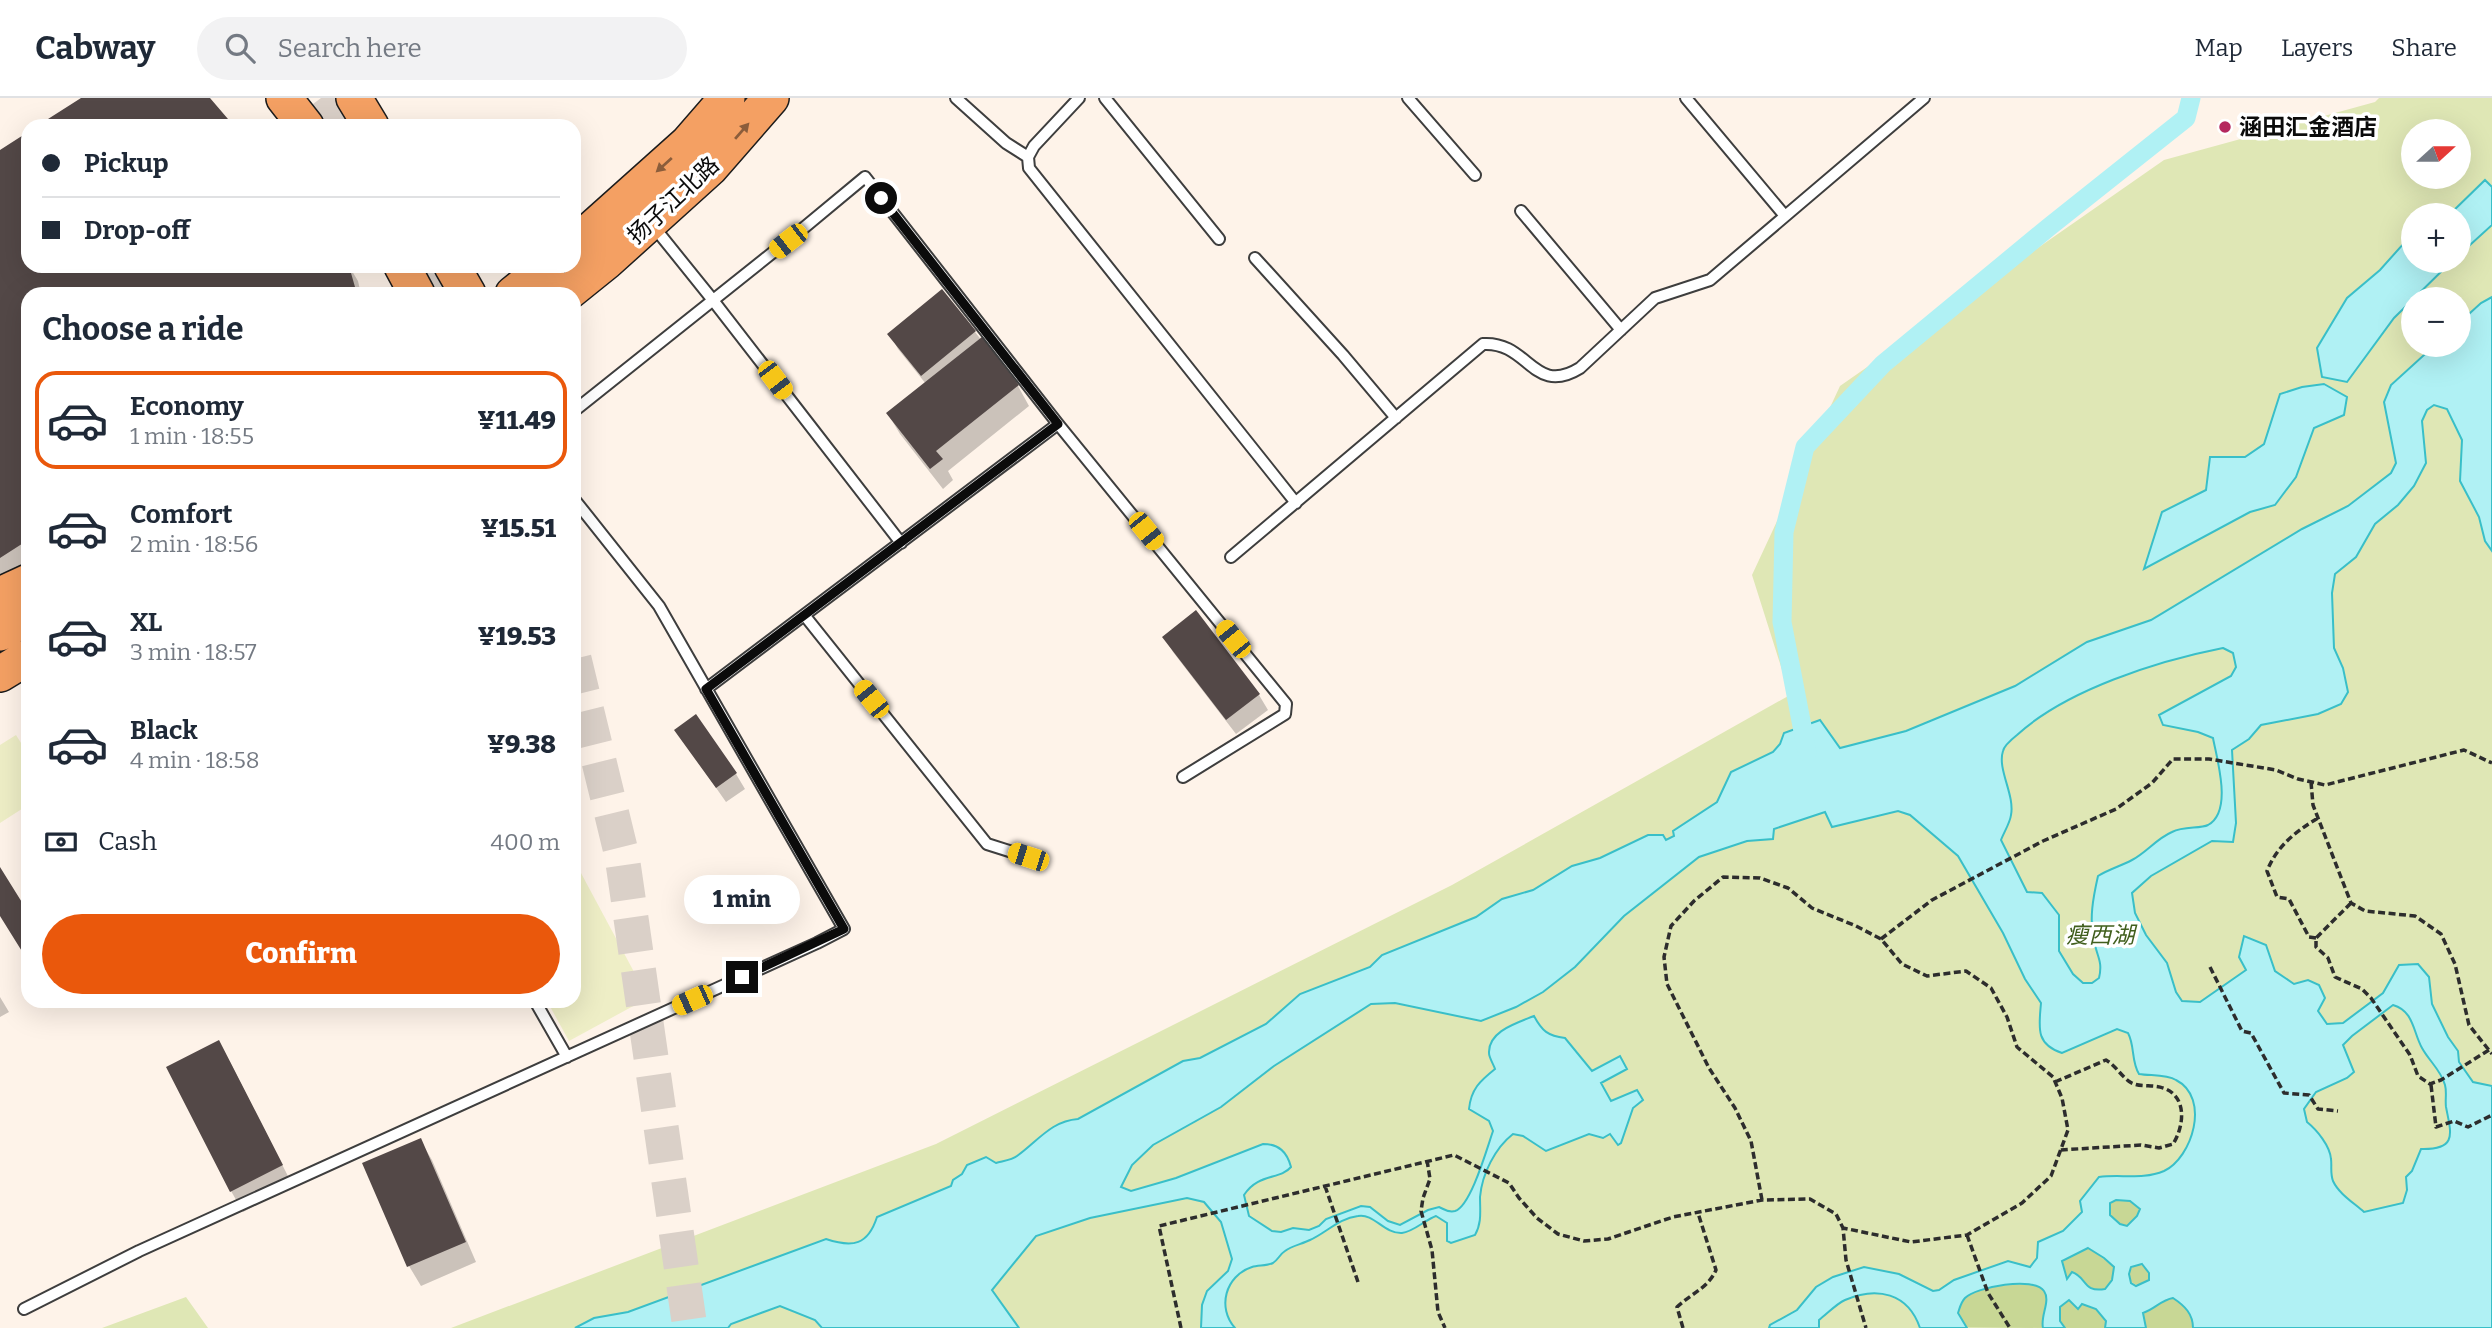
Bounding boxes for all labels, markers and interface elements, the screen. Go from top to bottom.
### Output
search box [197,17,687,80]
text: Cabway [35,28,155,68]
icon: search [221,29,259,67]
text: Search here [277,33,422,64]
text: Map [2195,34,2243,62]
text: Layers [2281,34,2353,62]
text: Share [2391,34,2457,62]
place label: 涵田汇金酒店 [2239,113,2377,141]
marker: 涵田汇金酒店 [2217,119,2233,135]
north arrow [2401,119,2471,189]
map controls [2401,119,2471,357]
one-way arrow [734,123,749,140]
text: Pickup [84,148,169,179]
street label: 扬子江北路 [621,151,725,249]
one-way arrow [655,157,673,173]
route start [865,182,897,214]
button: + [2401,203,2471,273]
text: Drop-off [84,215,190,246]
car [765,220,812,262]
button: − [2401,287,2471,357]
text: Choose a ride [42,310,243,348]
car [754,357,797,403]
icon: car [46,389,109,452]
text: Economy [130,391,244,422]
text: ¥11.49 [477,405,556,436]
text: 1 min · 18:55 [130,422,254,450]
icon: car [46,497,109,560]
text: Comfort [130,499,233,530]
car [1125,508,1168,554]
text: ¥15.51 [481,513,556,544]
text: 2 min · 18:56 [130,530,258,558]
icon: car [46,605,109,668]
text: XL [130,607,162,638]
car [1212,616,1255,662]
text: ¥19.53 [478,621,556,652]
text: 3 min · 18:57 [130,638,257,666]
car [850,676,893,722]
icon: car [46,713,109,776]
text: Black [130,715,198,746]
text: ¥9.38 [487,729,556,760]
text: 4 min · 18:58 [130,746,260,774]
icon: cash [42,823,80,861]
text: Cash [98,826,157,857]
text: 400 m [491,828,560,856]
car [1005,841,1052,873]
callout: 1 min [684,876,800,924]
text: 1 min [713,885,771,913]
button: Confirm [42,914,560,994]
park label: 瘦西湖 [2066,921,2138,949]
route end [726,961,758,993]
car [669,982,716,1018]

